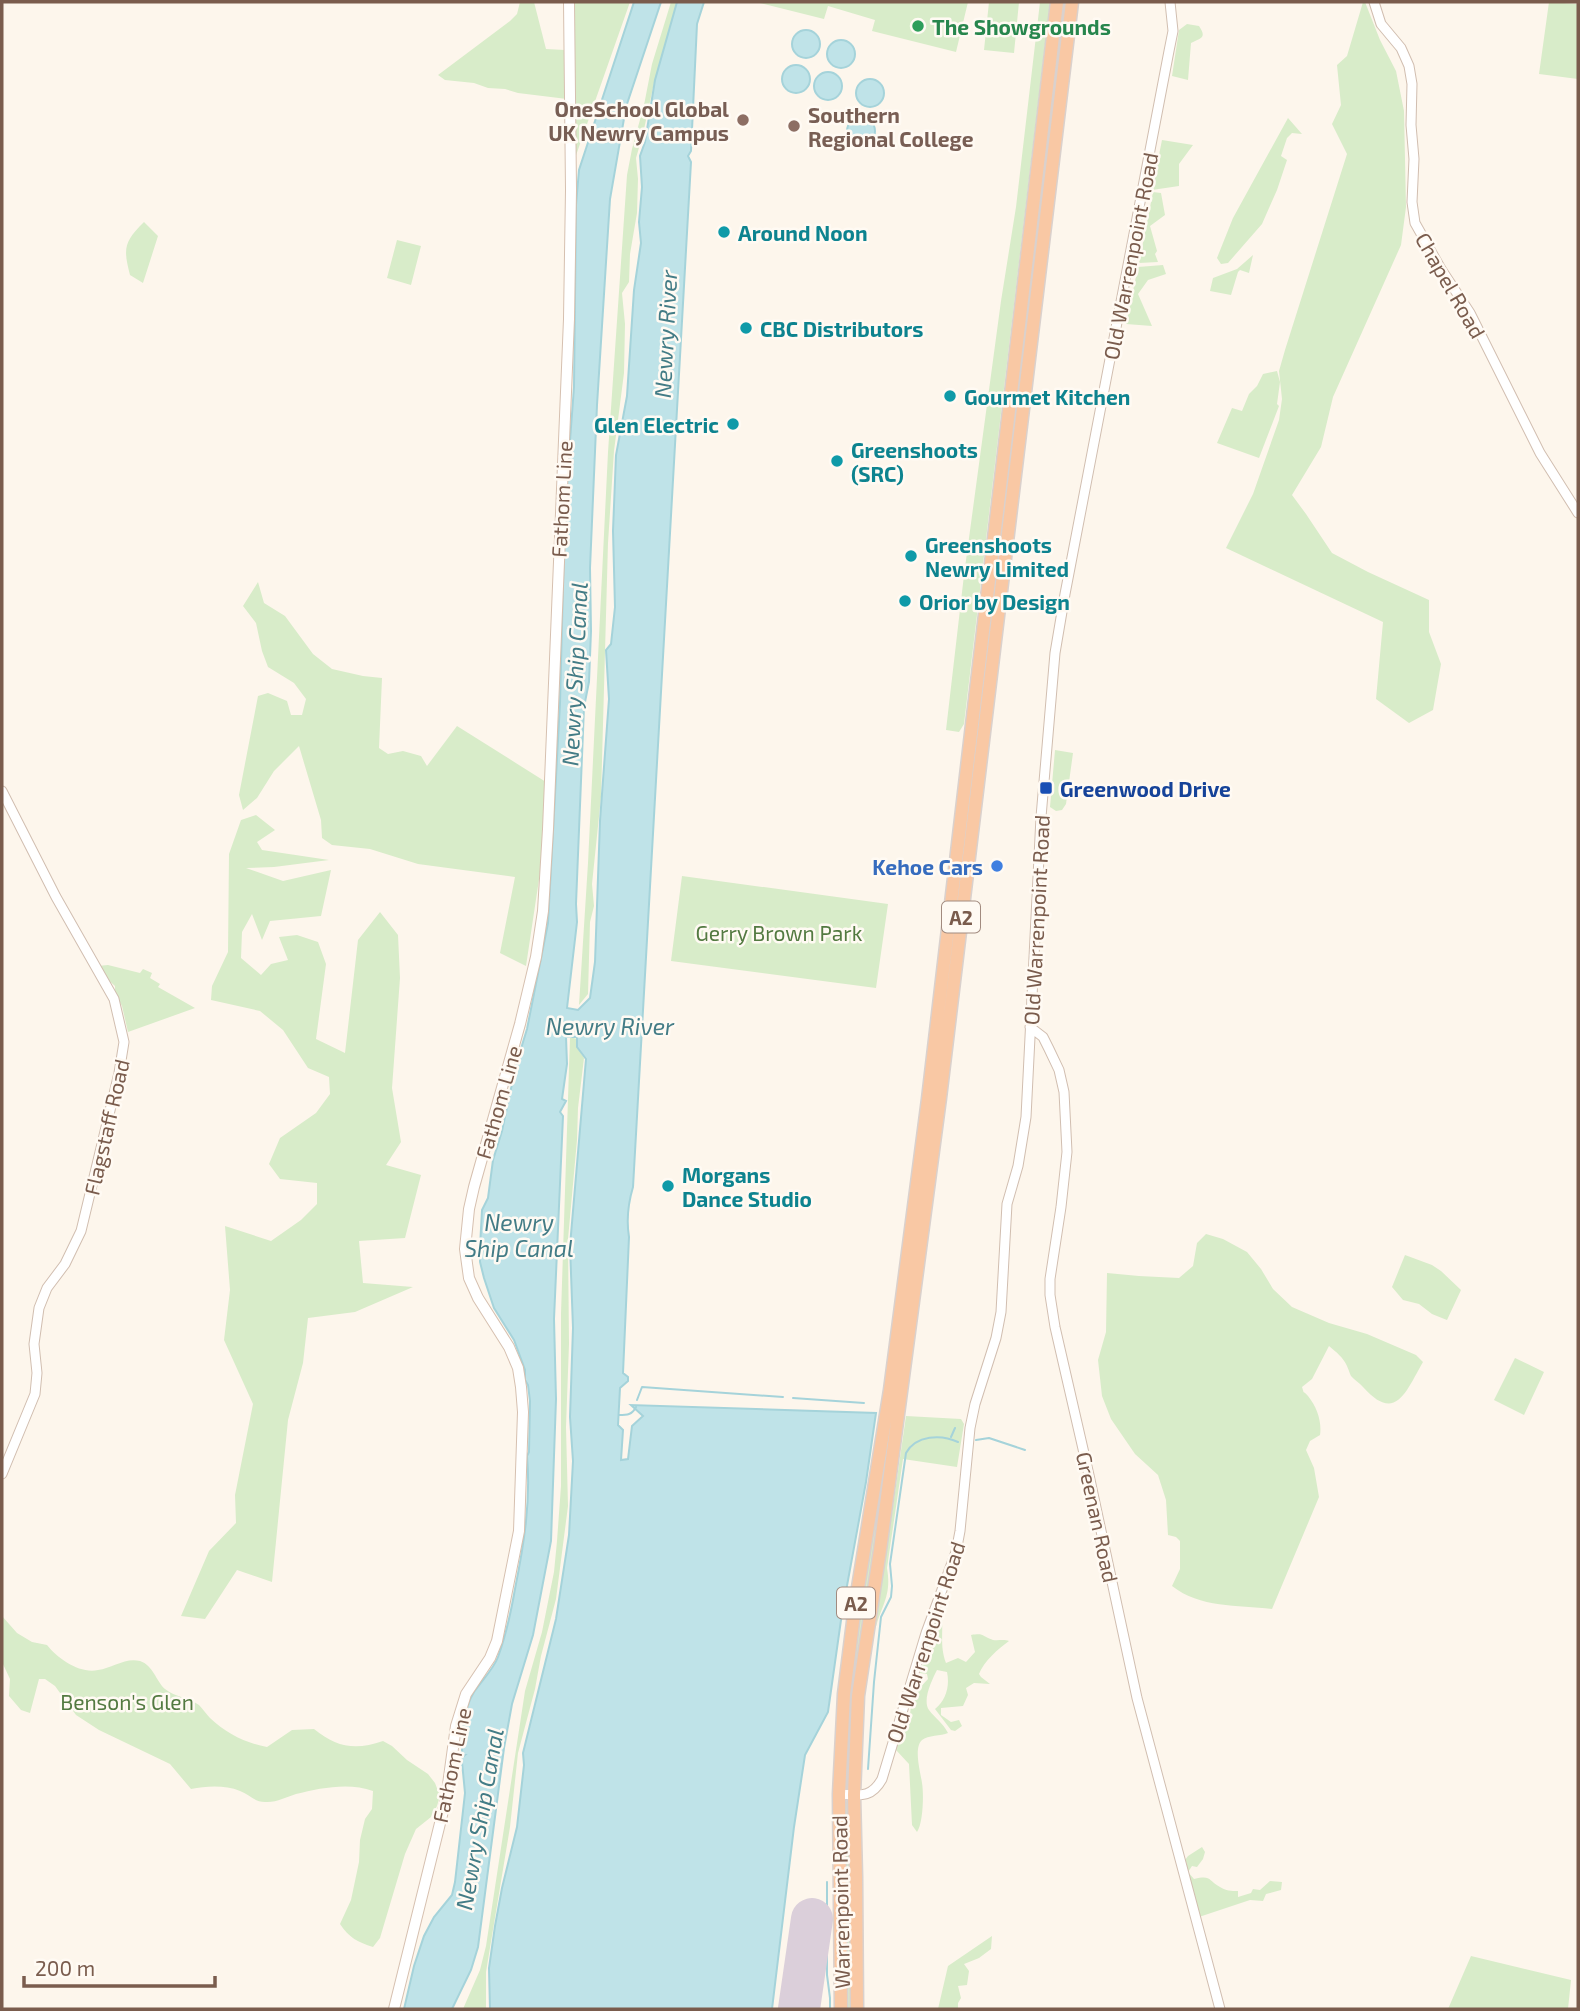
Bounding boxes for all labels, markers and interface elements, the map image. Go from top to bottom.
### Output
place label: The Showgrounds [932,14,1111,39]
marker: The Showgrounds [910,18,926,34]
place label: OneSchool Global UK Newry Campus [548,96,729,146]
place label: Southern Regional College [808,102,974,151]
marker: OneSchool Global UK Newry Campus [735,112,751,128]
marker: Southern Regional College [786,118,802,134]
street label: Old Warrenpoint Road [1098,150,1162,362]
place label: Around Noon [738,220,868,245]
marker: Around Noon [716,224,732,240]
street label: Chapel Road [1411,228,1491,342]
water label: Newry River [648,268,682,399]
place label: CBC Distributors [760,316,923,341]
marker: CBC Distributors [738,320,754,336]
place label: Gourmet Kitchen [964,384,1130,409]
marker: Gourmet Kitchen [942,388,958,404]
place label: Glen Electric [594,412,719,437]
marker: Glen Electric [725,416,741,432]
place label: Greenshoots (SRC) [851,437,978,486]
street label: Fathom Line [545,440,577,558]
marker: Greenshoots (SRC) [829,453,845,469]
place label: Greenshoots Newry Limited [925,532,1069,582]
marker: Greenshoots Newry Limited [903,548,919,564]
water label: Newry Ship Canal [555,581,593,767]
place label: Orior by Design [919,589,1070,615]
marker: Orior by Design [897,593,913,609]
place label: Greenwood Drive [1060,776,1231,801]
marker: Greenwood Drive [1038,780,1054,796]
street label: Old Warrenpoint Road [1018,814,1054,1026]
place label: Kehoe Cars [872,854,983,879]
marker: Kehoe Cars [989,858,1005,874]
road number: A2 [942,902,980,932]
park label: Gerry Brown Park [696,920,863,945]
water label: Newry River [546,1012,675,1040]
street label: Fathom Line [470,1042,526,1162]
street label: Flagstaff Road [78,1056,134,1198]
place label: Morgans Dance Studio [682,1162,812,1211]
marker: Morgans Dance Studio [660,1178,676,1194]
water label: Newry Ship Canal [464,1208,574,1262]
street label: Greenan Road [1072,1449,1124,1585]
street label: Old Warrenpoint Road [881,1538,969,1746]
road number: A2 [837,1588,875,1618]
park label: Benson's Glen [60,1689,194,1714]
street label: Fathom Line [427,1705,475,1825]
water label: Newry Ship Canal [449,1726,509,1912]
street label: Warrenpoint Road [826,1815,854,1989]
scale bar [24,1944,215,1988]
text: 200 m [35,1955,95,1980]

